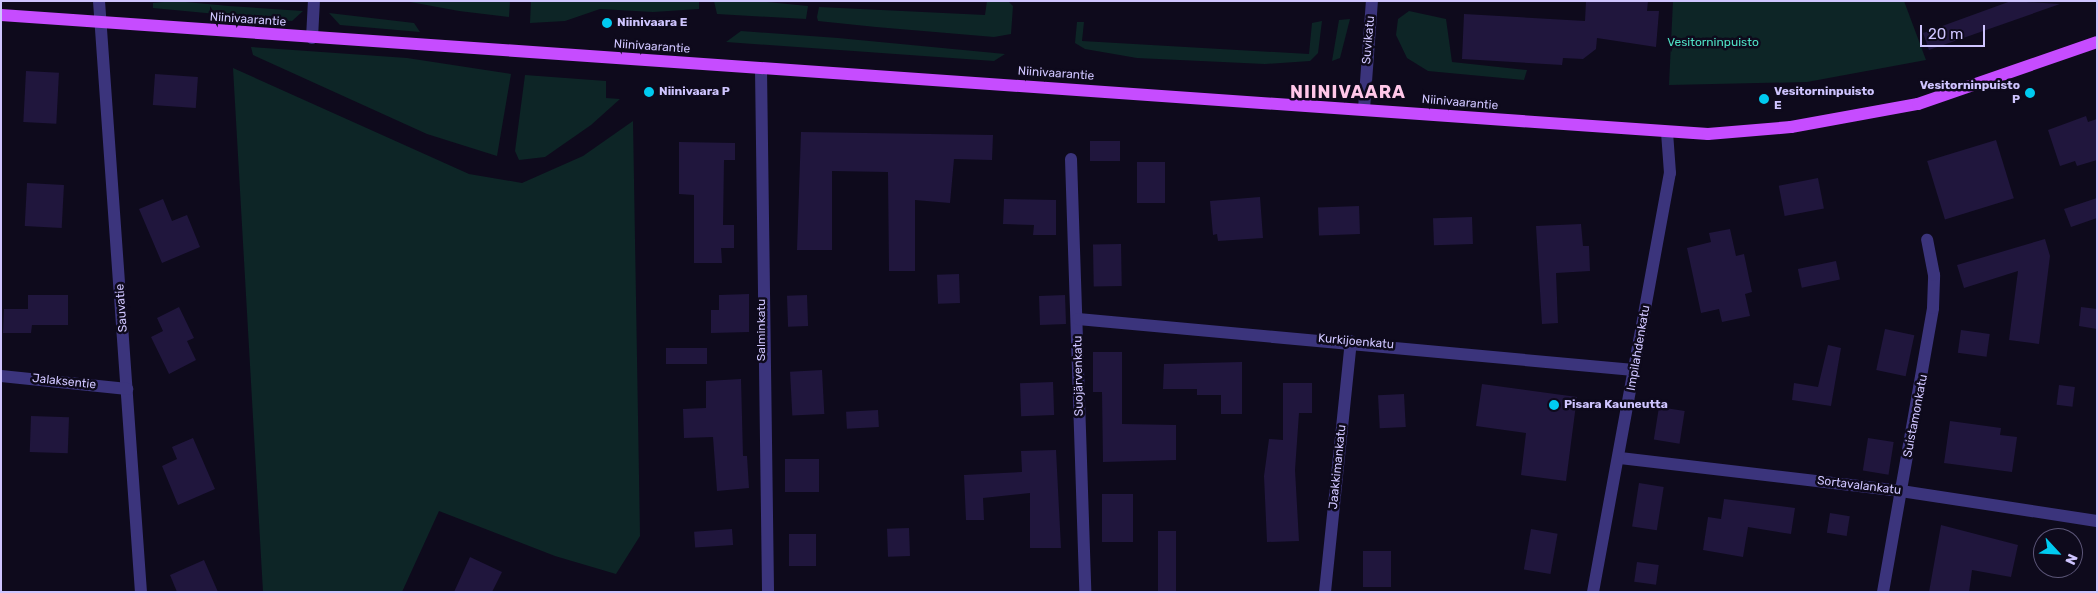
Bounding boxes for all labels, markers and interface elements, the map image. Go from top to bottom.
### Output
street label: Niinivaarantie [209,10,287,30]
street label: Suvikatu [1360,15,1378,65]
scale bar [1923,15,1988,47]
place label: Niinivaara E [617,16,687,30]
marker: Niinivaara E [601,17,613,29]
text: 20 m [1928,25,1963,43]
park label: Vesitorninpuisto [1667,36,1759,50]
street label: Niinivaarantie [613,37,691,57]
street label: Niinivaarantie [1017,64,1095,84]
place label: Vesitorninpuisto P [1920,79,2020,107]
district label: NIINIVAARA [1289,81,1407,103]
place label: Niinivaara P [659,85,730,99]
place label: Vesitorninpuisto E [1774,85,1874,113]
marker: Niinivaara P [643,86,655,98]
marker: Vesitorninpuisto P [2024,87,2036,99]
street label: Niinivaarantie [1421,92,1499,114]
marker: Vesitorninpuisto E [1758,93,1770,105]
street label: Sauvatie [113,283,131,333]
street label: Salminkatu [755,299,769,361]
street label: Impilahdenkatu [1624,304,1654,392]
street label: Kurkijoenkatu [1317,332,1395,352]
street label: Suojärvenkatu [1071,335,1087,417]
street label: Jalaksentie [31,371,97,393]
street label: Suistamonkatu [1901,373,1931,459]
place label: Pisara Kauneutta [1564,398,1668,412]
marker: Pisara Kauneutta [1548,399,1560,411]
street label: Jaakkimankatu [1326,424,1350,510]
street label: Sortavalankatu [1816,474,1902,498]
north arrow [2033,528,2083,578]
text: N [2061,551,2081,567]

